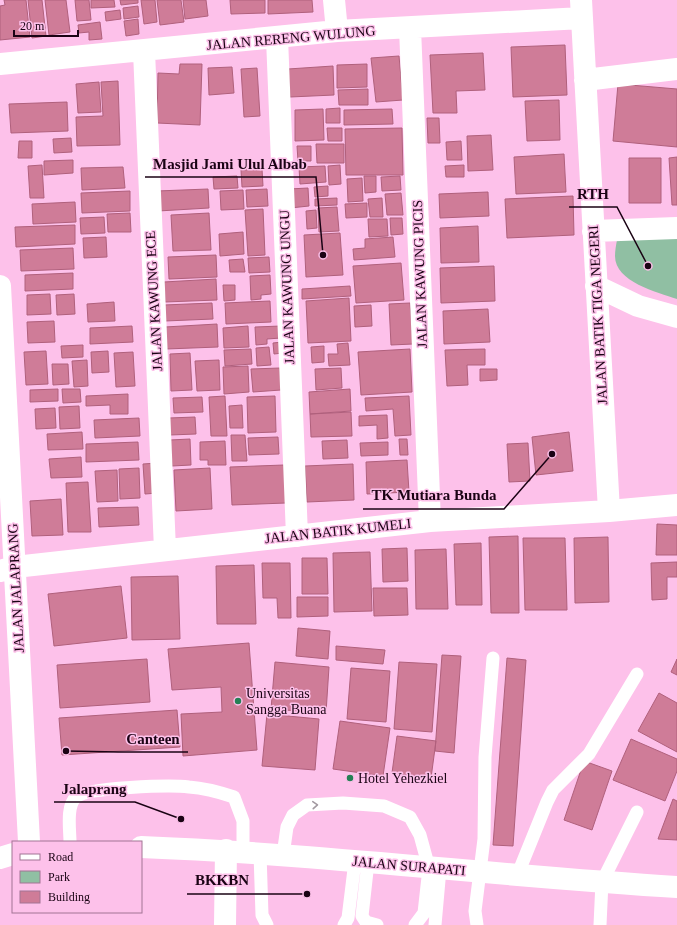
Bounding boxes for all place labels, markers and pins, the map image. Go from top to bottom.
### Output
callout: Masjid Jami Ulul Albab [145,150,316,177]
callout: RTH [569,180,617,207]
callout: TK Mutiara Bunda [363,482,504,509]
place label: Universitas Sangga Buana [246,686,327,717]
marker: Universitas Sangga Buana [233,696,243,706]
callout: Canteen [118,725,188,752]
place label: Hotel Yehezkiel [358,771,448,786]
marker: Hotel Yehezkiel [345,773,355,783]
callout: Jalaprang [54,775,135,802]
callout: BKKBN [187,867,257,894]

